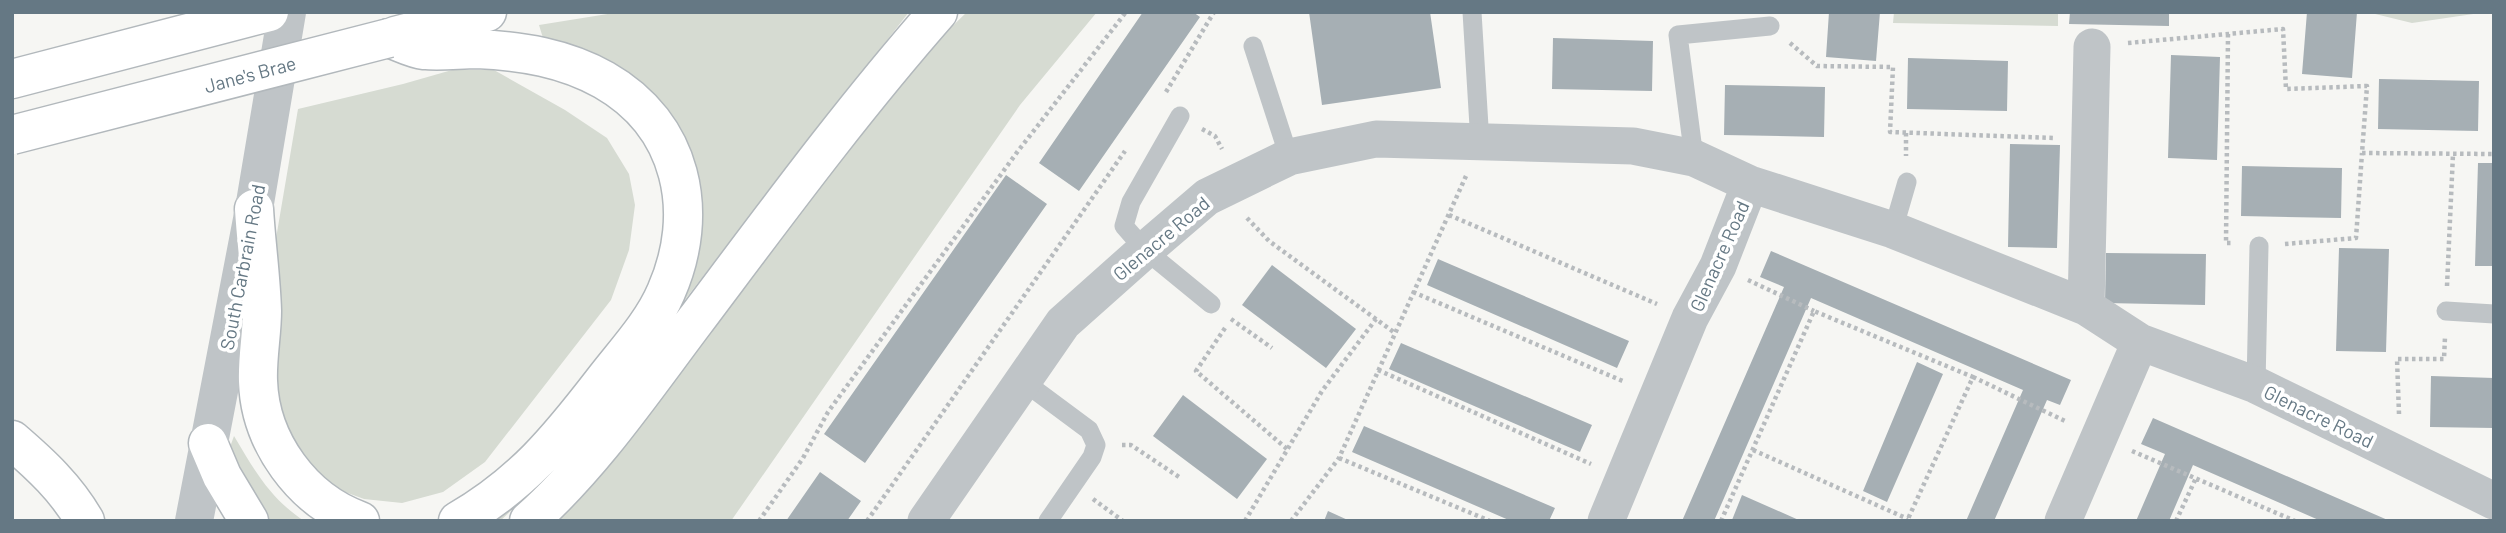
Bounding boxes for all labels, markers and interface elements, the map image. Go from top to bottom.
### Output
street label: Jane's Brae [202,51,298,97]
street label: South Carbrain Road [215,182,269,352]
street label: Glenacre Road [1108,191,1214,285]
street label: Glenacre Road [1684,197,1754,315]
street label: Glenacre Road [2261,380,2377,452]

